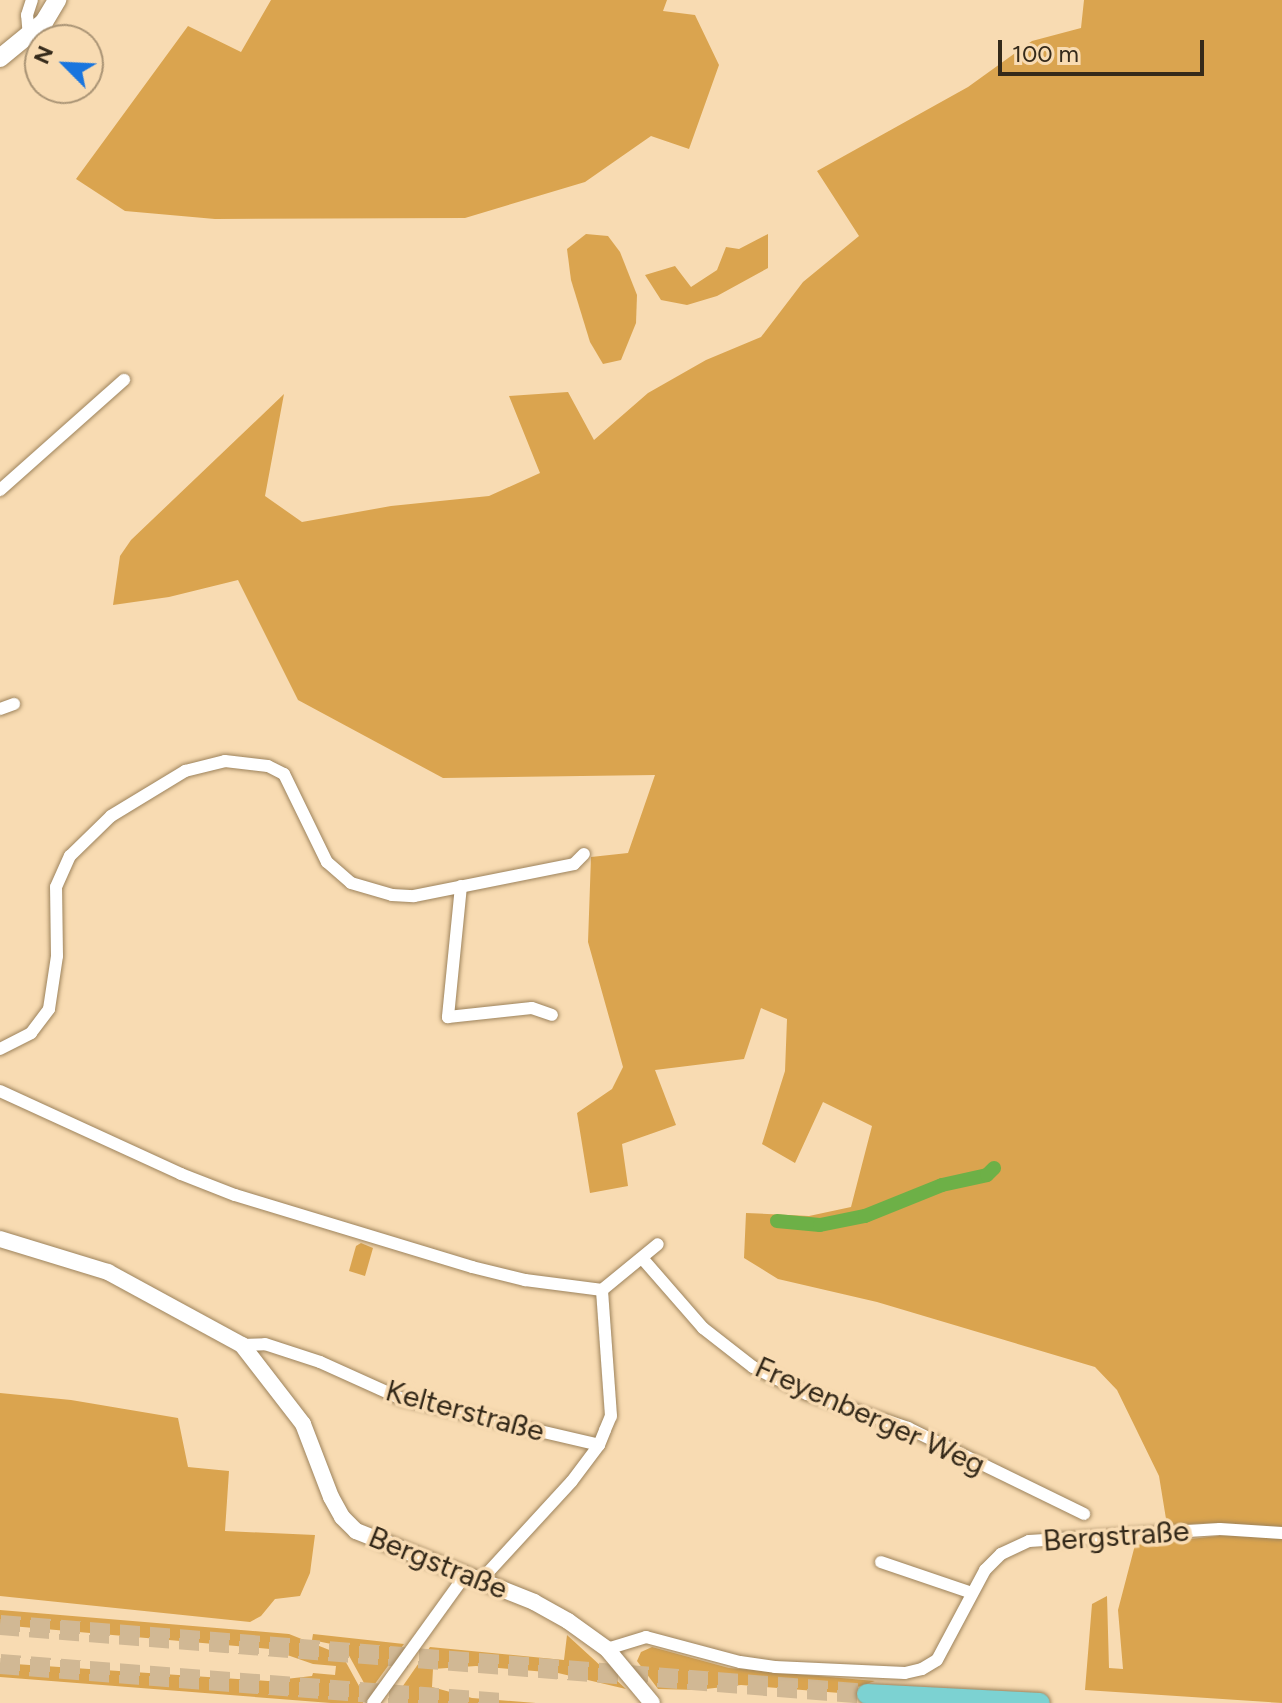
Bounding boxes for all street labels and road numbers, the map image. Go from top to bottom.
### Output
street label: Freyenberger Weg [749,1349,991,1483]
street label: Kelterstraße [382,1373,548,1449]
street label: Bergstraße [1042,1513,1190,1559]
street label: Bergstraße [363,1519,513,1607]

